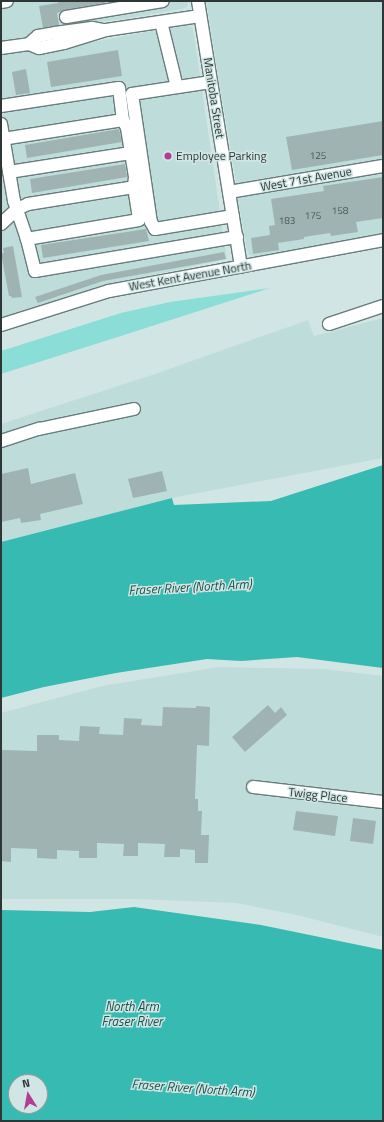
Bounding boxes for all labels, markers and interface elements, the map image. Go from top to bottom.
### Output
street label: Manitoba Street [201,57,227,139]
place label: Employee Parking [176,149,267,163]
house number: 125 [310,150,326,162]
marker: Employee Parking [163,151,173,161]
street label: West 71st Avenue [259,164,353,194]
house number: 158 [332,205,348,217]
house number: 175 [305,210,321,222]
house number: 183 [279,215,295,227]
street label: West Kent Avenue North [128,258,252,294]
water label: Fraser River (North Arm) [128,576,252,598]
street label: Twigg Place [288,785,348,805]
water label: North Arm Fraser River [102,999,162,1030]
north arrow [8,1074,48,1114]
text: N [21,1075,31,1092]
water label: Fraser River (North Arm) [131,1076,255,1100]

